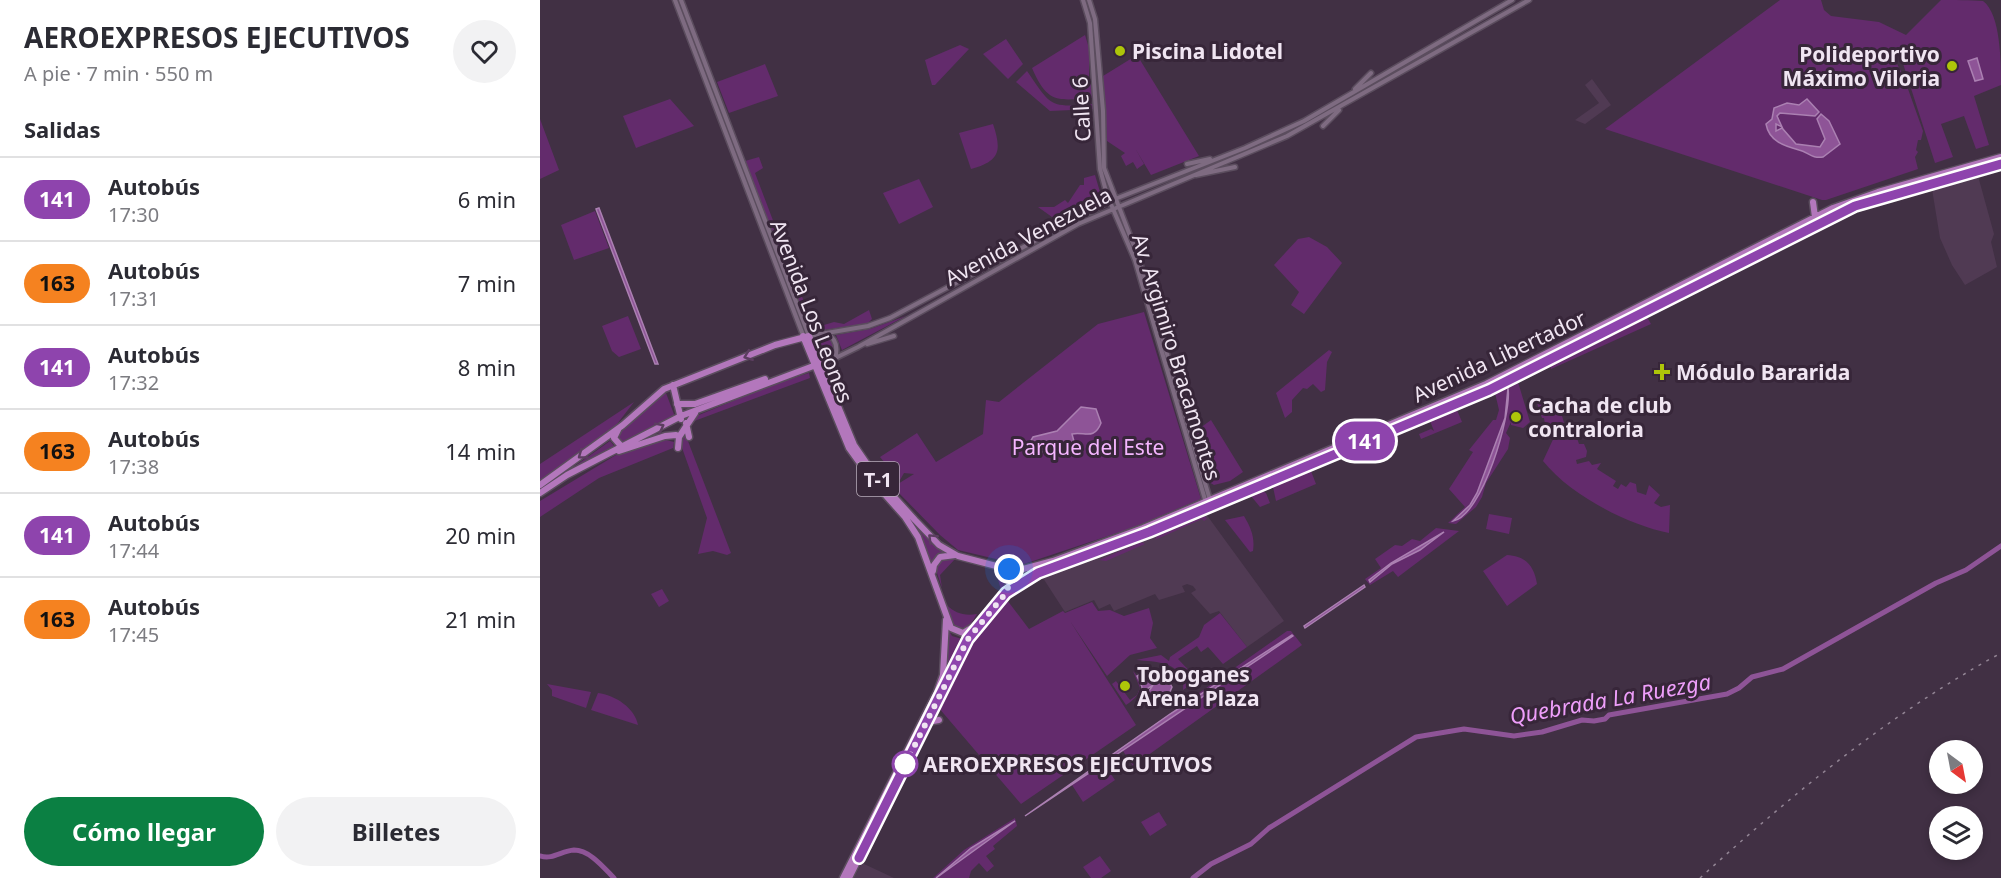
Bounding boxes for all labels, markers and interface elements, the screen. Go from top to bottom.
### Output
text: AEROEXPRESOS EJECUTIVOS [24,18,410,56]
button: heart [453,20,516,83]
place label: Piscina Lidotel [1132,37,1283,65]
place label: Polideportivo Máximo Viloria [1783,40,1940,92]
marker: Piscina Lidotel [1113,44,1127,58]
marker: Polideportivo Máximo Viloria [1945,59,1959,73]
text: A pie · 7 min · 550 m [24,60,213,87]
street label: Calle 6 [1065,76,1097,142]
text: Salidas [24,114,101,144]
text: Autobús [108,171,200,201]
street label: Avenida Venezuela [940,180,1116,292]
text: 6 min [458,184,516,214]
text: 141 [39,185,75,213]
text: 17:30 [108,201,159,228]
street label: Avenida Los Leones [764,215,860,407]
street label: Av. Argimiro Bracamontes [1126,230,1228,484]
text: Autobús [108,255,200,285]
text: 7 min [458,268,516,298]
text: 163 [39,269,75,297]
text: 17:31 [108,285,159,312]
street label: Avenida Libertador [1408,303,1590,408]
text: Autobús [108,339,200,369]
one-way arrow [744,349,755,361]
text: 8 min [458,352,516,382]
text: 141 [39,353,75,381]
place label: Módulo Bararida [1676,358,1850,386]
marker: Módulo Bararida [1653,363,1671,381]
text: 17:32 [108,369,159,396]
place label: Cacha de club contraloria [1528,391,1672,443]
marker: Cacha de club contraloria [1509,410,1523,424]
line badge: 141 [1330,422,1400,460]
text: Autobús [108,423,200,453]
one-way arrow [653,423,664,434]
text: 141 [1347,427,1383,455]
park label: Parque del Este [1012,433,1164,461]
text: 14 min [445,436,516,466]
text: 163 [39,437,75,465]
one-way arrow [577,448,588,459]
text: 17:38 [108,453,159,480]
road number: T-1 [857,462,899,496]
text: Autobús [108,507,200,537]
text: 20 min [445,520,516,550]
text: 141 [39,521,75,549]
one-way arrow [929,534,939,545]
text: 17:44 [108,537,159,564]
your location [994,554,1024,584]
text: Autobús [108,591,200,621]
text: 21 min [445,604,516,634]
text: 163 [39,605,75,633]
text: 17:45 [108,621,159,648]
place label: Toboganes Arena Plaza [1137,660,1260,712]
water label: Quebrada La Ruezga [1507,665,1714,730]
marker: Toboganes Arena Plaza [1118,679,1132,693]
north arrow [1929,740,1983,794]
map controls [1929,740,1983,860]
place label: AEROEXPRESOS EJECUTIVOS [923,750,1212,778]
marker: AEROEXPRESOS EJECUTIVOS [892,751,918,777]
button: Cómo llegar [24,797,264,866]
button: Billetes [276,797,516,866]
button: layers [1929,806,1983,860]

